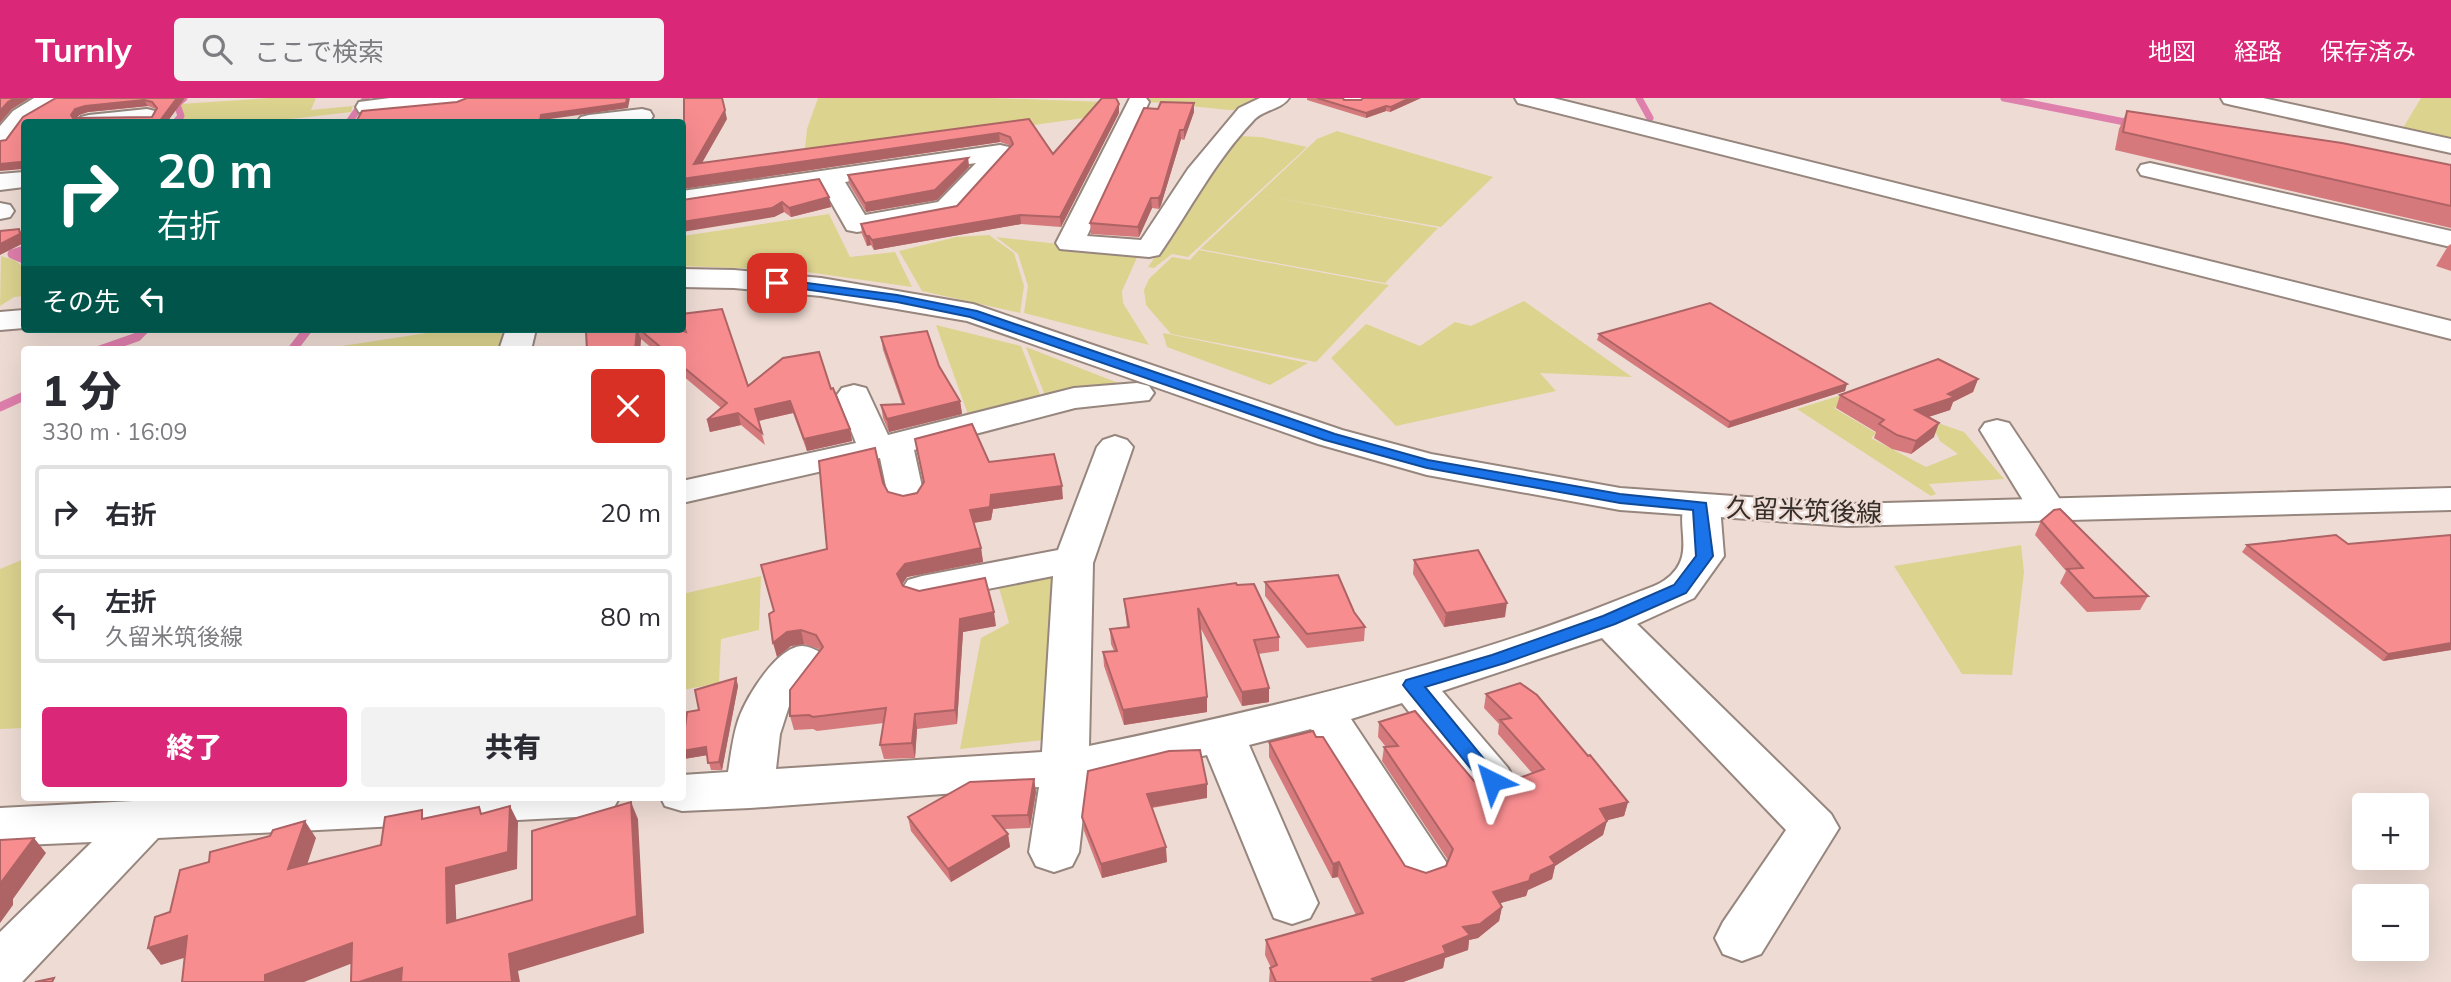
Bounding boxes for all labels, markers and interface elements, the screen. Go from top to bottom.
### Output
search box [174,18,664,81]
text: Turnly [35,29,132,70]
icon: search [198,30,236,68]
text: ここで検索 [254,35,384,68]
text: 地図 [2148,36,2196,66]
text: 経路 [2234,36,2282,66]
text: 保存済み [2320,36,2416,66]
text: 20 m [157,139,273,200]
icon: right [42,147,133,238]
text: 右折 [157,205,221,245]
pin [747,253,807,313]
icon: arrive [758,264,796,302]
icon: left [134,280,172,318]
text: その先 [42,285,120,318]
text: 1 分 [42,364,121,417]
button: close [591,369,665,443]
text: 330 m · 16:09 [42,417,187,446]
street label: 久留米筑後線 [1725,491,1883,529]
icon: right [46,493,84,531]
text: 20 m [600,496,661,529]
text: 右折 [105,498,157,531]
text: 左折 [105,585,157,618]
icon: left [46,597,84,635]
text: 80 m [600,600,661,633]
text: 久留米筑後線 [105,622,243,651]
button: 終了 [42,707,347,787]
button: 共有 [361,707,665,787]
position arrow [1455,744,1529,818]
map controls [2352,793,2429,961]
button: + [2352,793,2429,870]
button: − [2352,884,2429,961]

